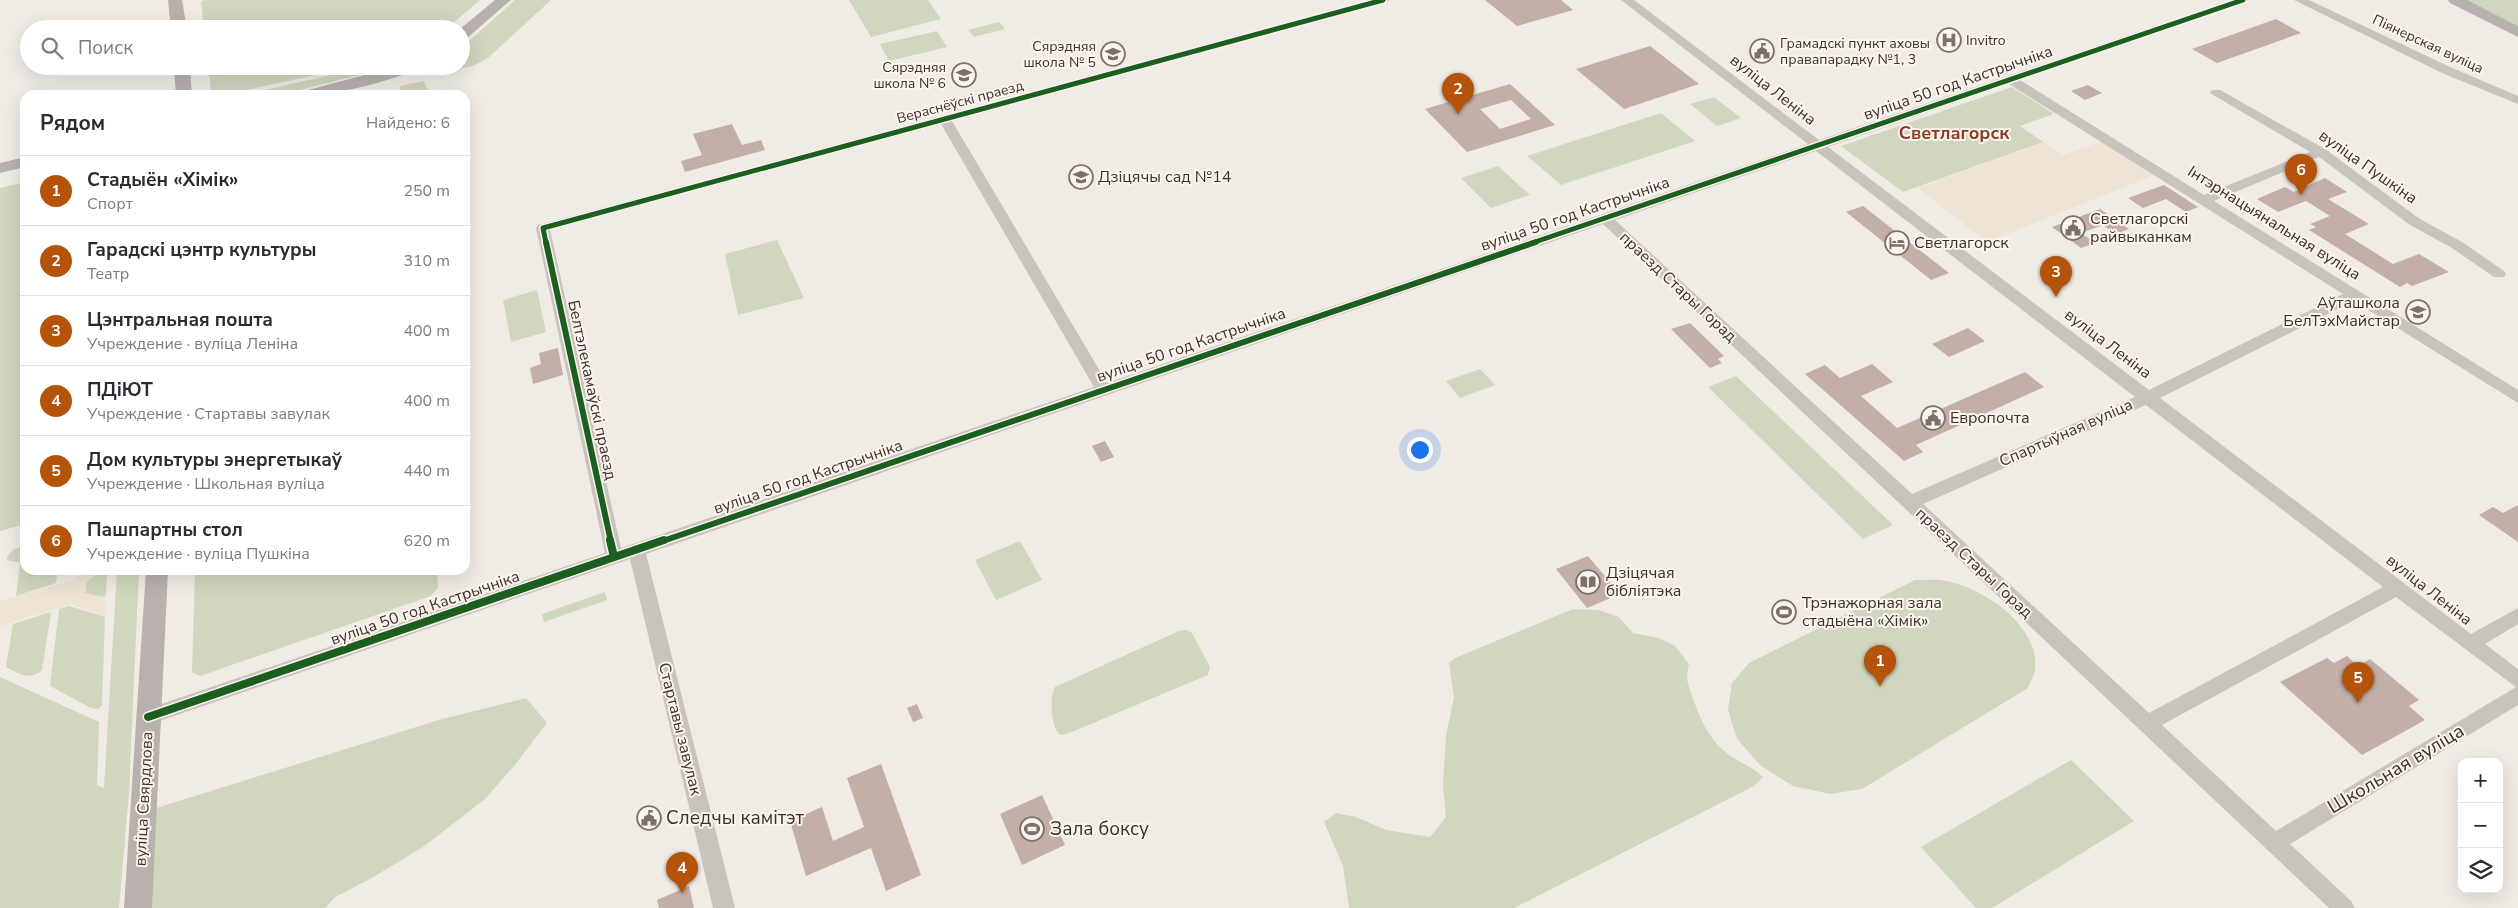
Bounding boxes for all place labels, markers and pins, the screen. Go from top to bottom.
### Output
hospital icon: Invitro [1936,27,1962,53]
place label: Invitro [1966,31,2006,50]
place label: Грамадскі пункт аховы правапарадку №1, 3 [1780,34,1930,69]
place label: Сярэдняя школа № 5 [1023,37,1096,72]
public building icon: Грамадскі пункт аховы правапарадку №1, 3 [1749,38,1775,64]
school or university icon: Сярэдняя школа № 5 [1100,41,1126,67]
place label: Сярэдняя школа № 6 [873,58,946,93]
school or university icon: Сярэдняя школа № 6 [951,62,977,88]
pin: 2 [1442,73,1474,114]
pin: 6 [2285,154,2317,195]
school or university icon: Дзіцячы сад №14 [1068,164,1094,190]
place label: Дзіцячы сад №14 [1098,166,1232,188]
place label: Светлагорскі райвыканкам [2090,208,2192,248]
public building icon: Светлагорскі райвыканкам [2060,215,2086,241]
hotel icon: Светлагорск [1884,230,1910,256]
place label: Светлагорск [1914,232,2009,254]
pin: 3 [2040,256,2072,297]
place label: Аўташкола БелТэхМайстар [2283,292,2400,332]
school or university icon: Аўташкола БелТэхМайстар [2405,299,2431,325]
public building icon: Европочта [1920,405,1946,431]
place label: Европочта [1950,407,2030,429]
place label: Дзіцячая бібліятэка [1606,562,1682,602]
library icon: Дзіцячая бібліятэка [1575,569,1601,595]
place label: Трэнажорная зала стадыёна «Хімік» [1802,592,1942,632]
sports icon: Трэнажорная зала стадыёна «Хімік» [1771,599,1797,625]
pin: 1 [1864,645,1896,686]
pin: 5 [2342,662,2374,703]
public building icon: Следчы камітэт [636,805,662,831]
place label: Следчы камітэт [666,805,805,831]
sports icon: Зала боксу [1019,816,1045,842]
place label: Зала боксу [1050,816,1149,842]
pin: 4 [666,852,698,893]

